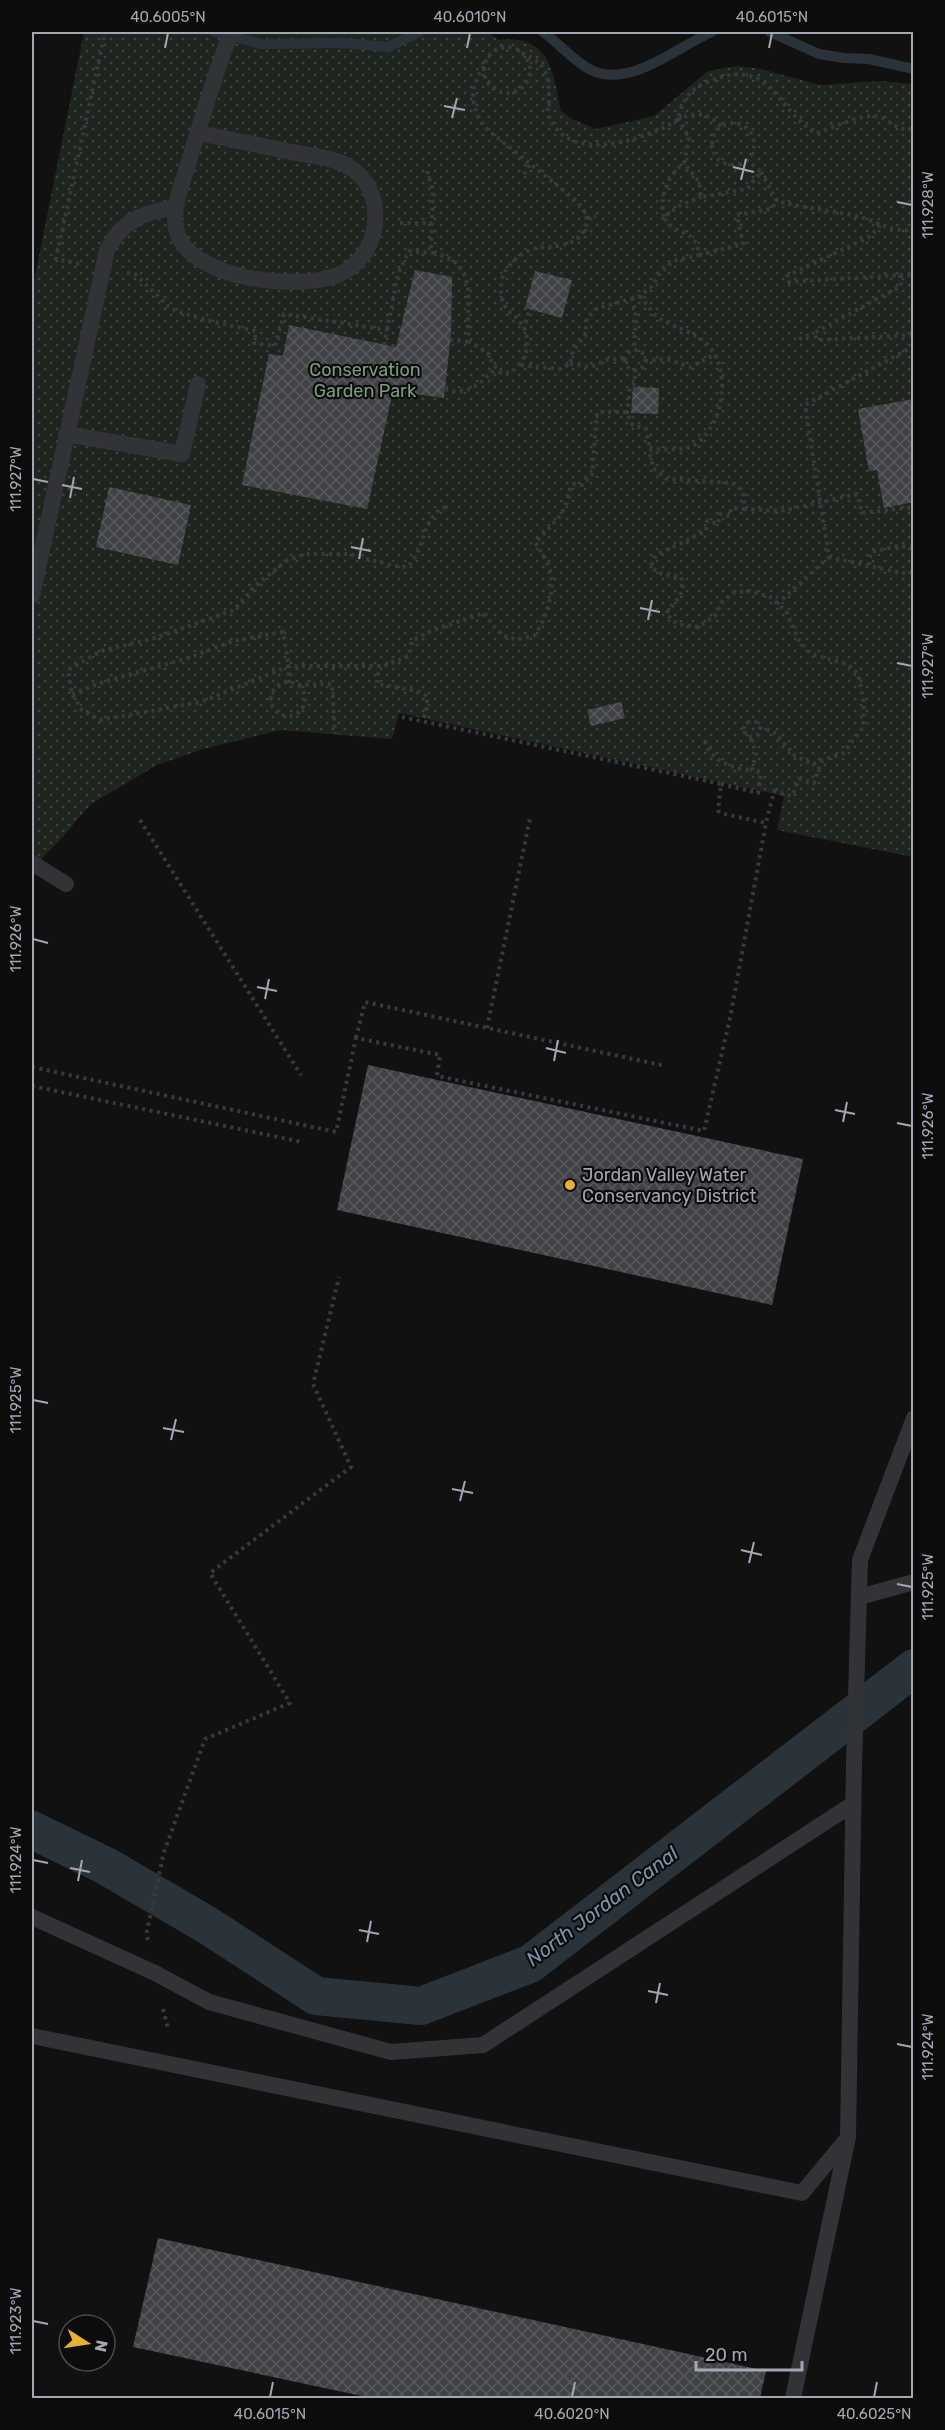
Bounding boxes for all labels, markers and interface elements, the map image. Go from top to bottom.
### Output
text: 40.6005°N [130,8,206,26]
text: 40.6010°N [434,8,506,26]
text: 40.6015°N [736,8,808,26]
text: 111.928°W [919,171,937,239]
park label: Conservation Garden Park [309,359,421,402]
text: 111.927°W [7,446,25,512]
text: 111.927°W [919,633,937,699]
text: 111.926°W [7,906,25,972]
text: 111.926°W [919,1093,937,1159]
place label: Jordan Valley Water Conservancy District [582,1164,756,1207]
marker: Jordan Valley Water Conservancy District [563,1178,577,1192]
text: 111.925°W [7,1367,25,1433]
text: 111.925°W [919,1554,937,1620]
text: 111.924°W [7,1826,25,1894]
water label: North Jordan Canal [521,1840,684,1971]
text: 111.924°W [919,2013,937,2081]
text: 111.923°W [7,2288,25,2354]
north arrow [57,2313,117,2373]
scale bar [696,2334,802,2372]
text: N [91,2338,112,2354]
text: 20 m [705,2344,747,2366]
text: 40.6015°N [234,2405,306,2423]
text: 40.6020°N [534,2405,610,2423]
text: 40.6025°N [837,2405,911,2423]

